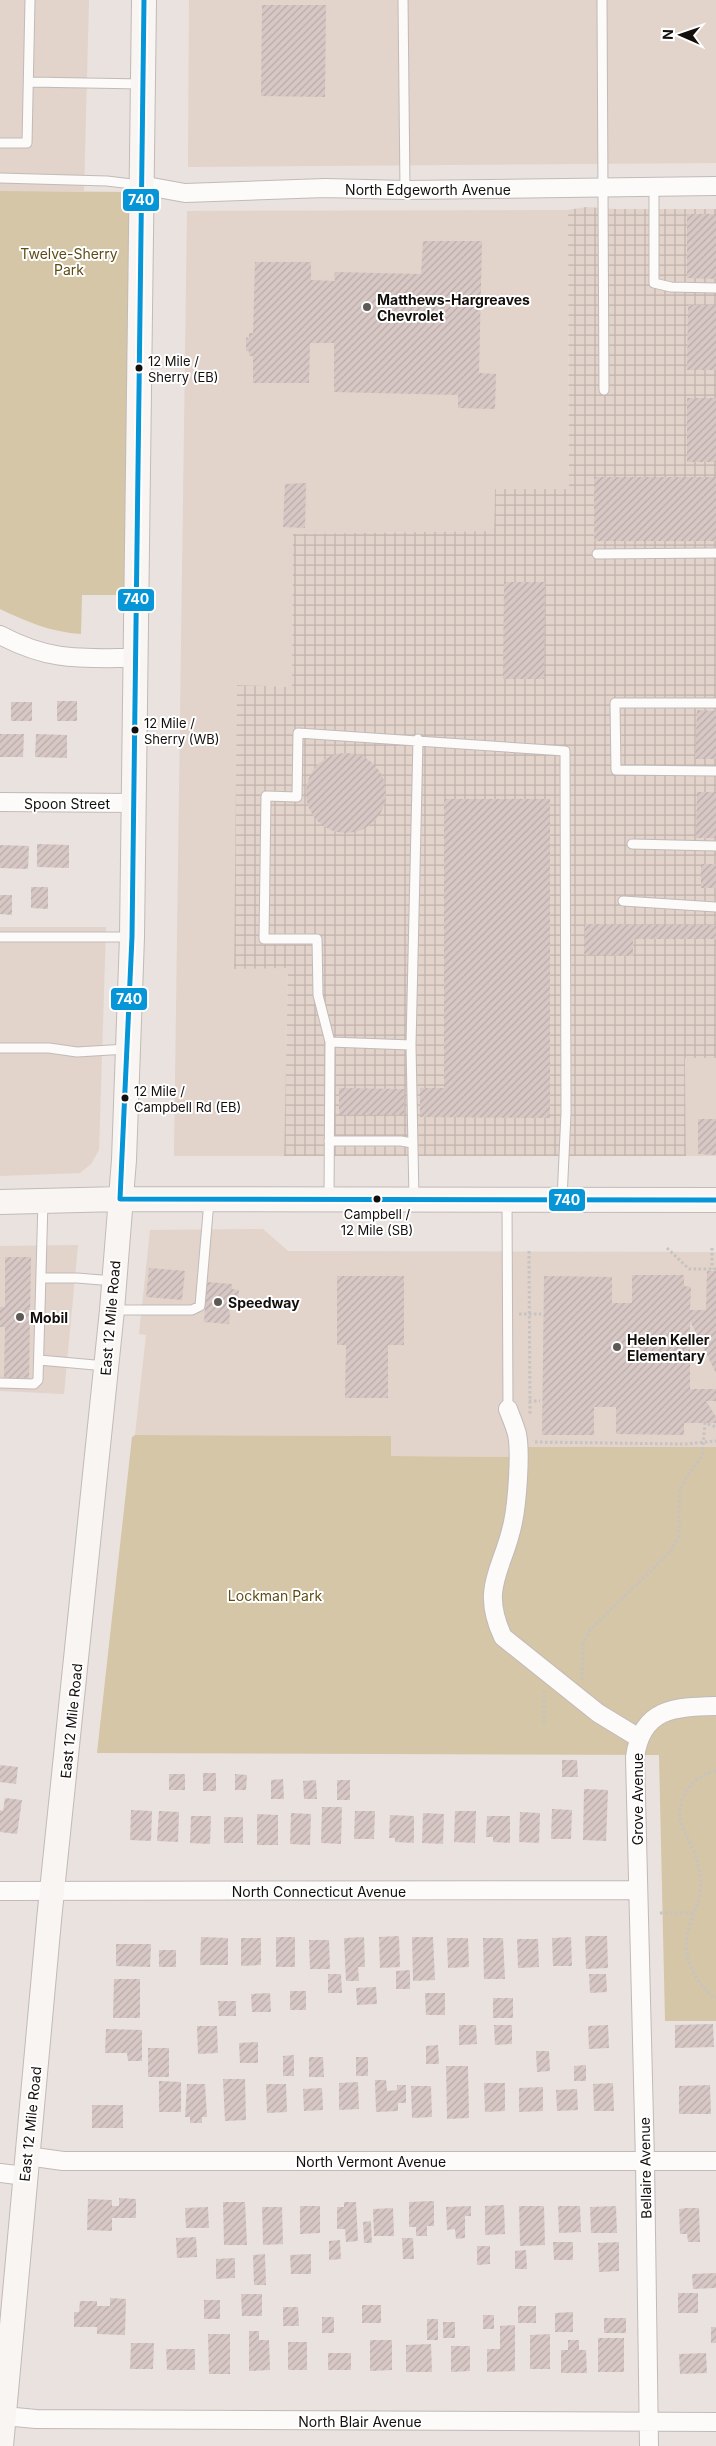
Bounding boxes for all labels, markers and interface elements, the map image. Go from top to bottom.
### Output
north arrow [656,10,706,60]
text: N [659,29,676,40]
street label: North Edgeworth Avenue [345,181,511,198]
line badge: 740 [122,188,160,212]
text: 740 [128,191,154,208]
park label: Twelve-Sherry Park [20,245,118,278]
place label: Matthews-Hargreaves Chevrolet [377,291,530,324]
marker: Matthews-Hargreaves Chevrolet [361,301,373,313]
place label: 12 Mile / Sherry (EB) [148,353,219,385]
marker: 12 Mile / Sherry (EB) [134,363,144,373]
line badge: 740 [117,588,155,612]
text: 740 [123,590,149,607]
place label: 12 Mile / Sherry (WB) [144,715,220,747]
marker: 12 Mile / Sherry (WB) [130,725,140,735]
street label: Spoon Street [24,795,110,812]
line badge: 740 [110,987,148,1011]
text: 740 [116,990,142,1007]
place label: 12 Mile / Campbell Rd (EB) [134,1083,241,1115]
marker: 12 Mile / Campbell Rd (EB) [120,1093,130,1103]
line badge: 740 [548,1188,586,1212]
text: 740 [554,1191,580,1208]
marker: Campbell / 12 Mile (SB) [372,1194,382,1204]
place label: Campbell / 12 Mile (SB) [341,1206,413,1238]
street label: East 12 Mile Road [96,1260,124,1376]
place label: Speedway [228,1294,300,1311]
marker: Speedway [212,1296,224,1308]
place label: Mobil [30,1309,68,1326]
marker: Mobil [14,1311,26,1323]
place label: Helen Keller Elementary [627,1331,710,1364]
marker: Helen Keller Elementary [611,1341,623,1353]
park label: Lockman Park [228,1587,322,1604]
street label: East 12 Mile Road [57,1663,85,1779]
street label: Grove Avenue [629,1753,646,1845]
street label: North Connecticut Avenue [232,1883,406,1900]
street label: East 12 Mile Road [16,2066,44,2182]
street label: Bellaire Avenue [636,2117,654,2219]
street label: North Vermont Avenue [296,2153,446,2170]
street label: North Blair Avenue [298,2413,422,2430]

